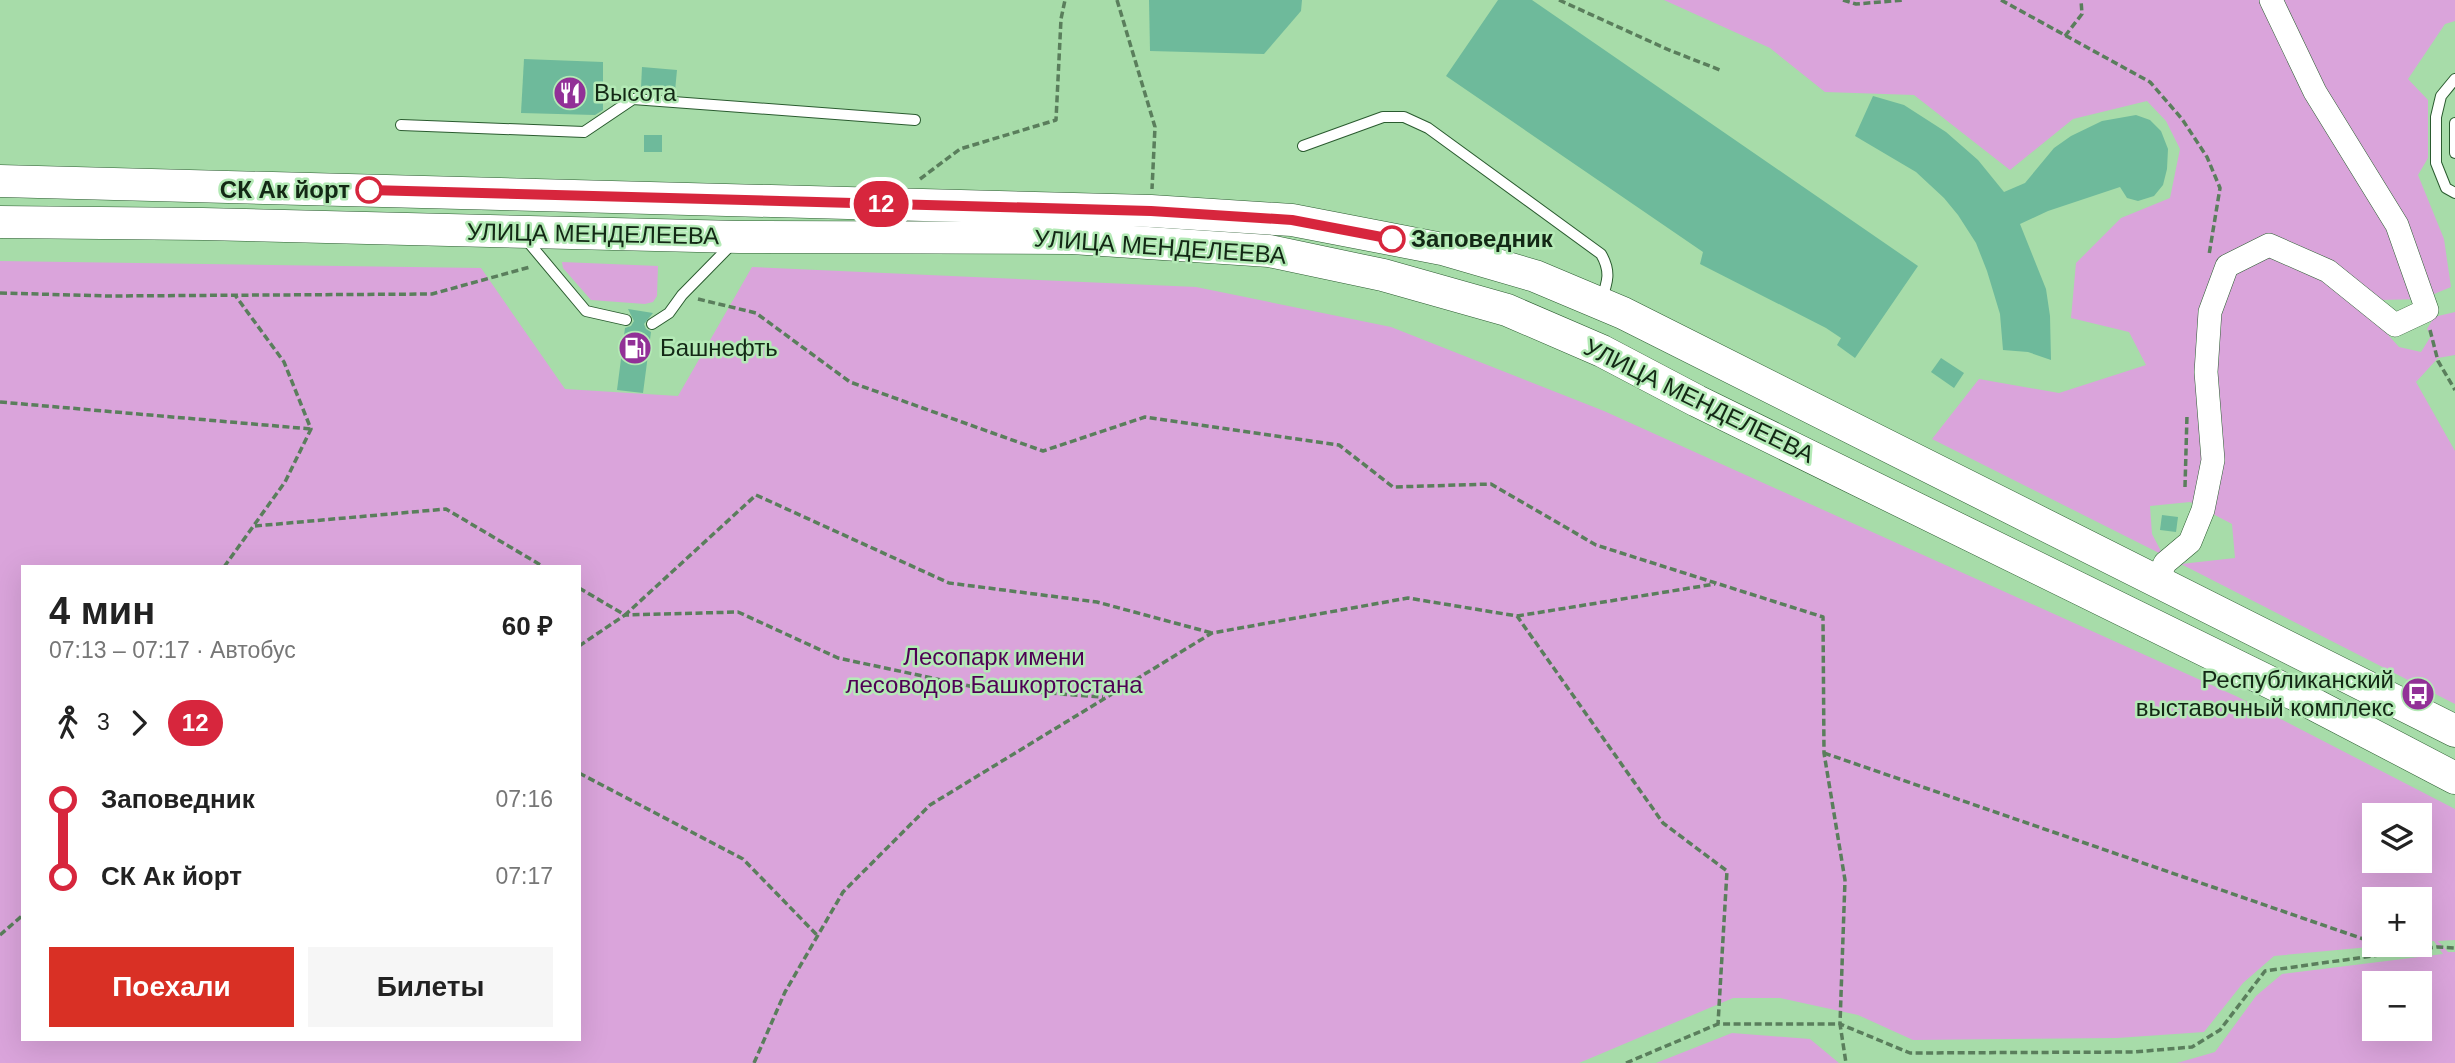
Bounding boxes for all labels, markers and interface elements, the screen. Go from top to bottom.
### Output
restaurant icon: Высота [551,74,589,112]
place label: Высота [594,79,677,106]
place label: СК Ак йорт [220,176,350,203]
marker: СК Ак йорт [356,177,382,203]
line badge: 12 [850,181,912,227]
text: 12 [868,190,894,217]
street label: УЛИЦА МЕНДЕЛЕЕВА [467,218,719,249]
street label: УЛИЦА МЕНДЕЛЕЕВА [1033,224,1287,269]
place label: Заповедник [1411,225,1554,252]
marker: Заповедник [1379,226,1405,252]
fuel station icon: Башнефть [616,329,654,367]
street label: УЛИЦА МЕНДЕЛЕЕВА [1580,333,1819,468]
place label: Башнефть [660,334,778,361]
text: 4 мин [49,590,155,632]
text: 60 ₽ [502,611,553,641]
text: 07:13 – 07:17 · Автобус [49,637,296,663]
park label: Лесопарк имени лесоводов Башкортостана [845,643,1143,698]
place label: Республиканский выставочный комплекс [2136,666,2394,721]
bus stop icon: Республиканский выставочный комплекс [2399,675,2437,713]
icon: walk [49,704,87,742]
icon: forward [120,704,158,742]
text: 3 [97,709,110,735]
text: 12 [182,709,209,736]
text: Заповедник [101,784,255,814]
text: 07:16 [495,786,553,812]
map controls [2362,803,2432,1041]
button: layers [2362,803,2432,873]
text: СК Ак йорт [101,861,242,891]
text: 07:17 [495,863,553,889]
button: + [2362,887,2432,957]
button: Поехали [49,947,294,1027]
button: Билеты [308,947,553,1027]
button: − [2362,971,2432,1041]

